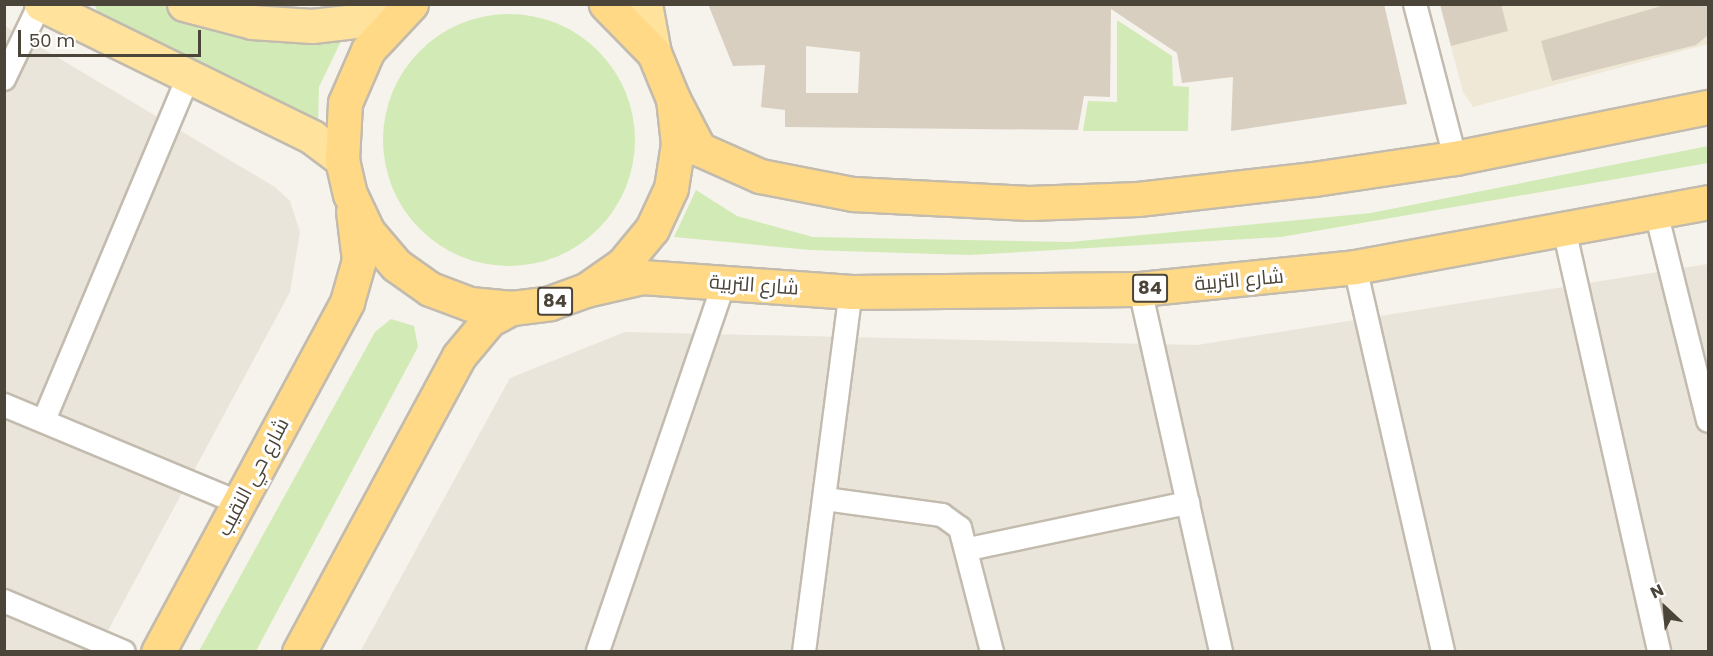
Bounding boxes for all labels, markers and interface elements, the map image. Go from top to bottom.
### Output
scale bar [21,18,204,56]
text: 50 m [29,28,75,53]
street label: شارع التربية [1193,264,1285,296]
street label: شارع التربية [708,270,800,300]
road number: 84 [1132,273,1168,303]
road number: 84 [537,286,573,316]
street label: شارع حي النقيب [212,414,294,540]
north arrow [1635,578,1695,638]
text: N [1646,578,1667,604]

